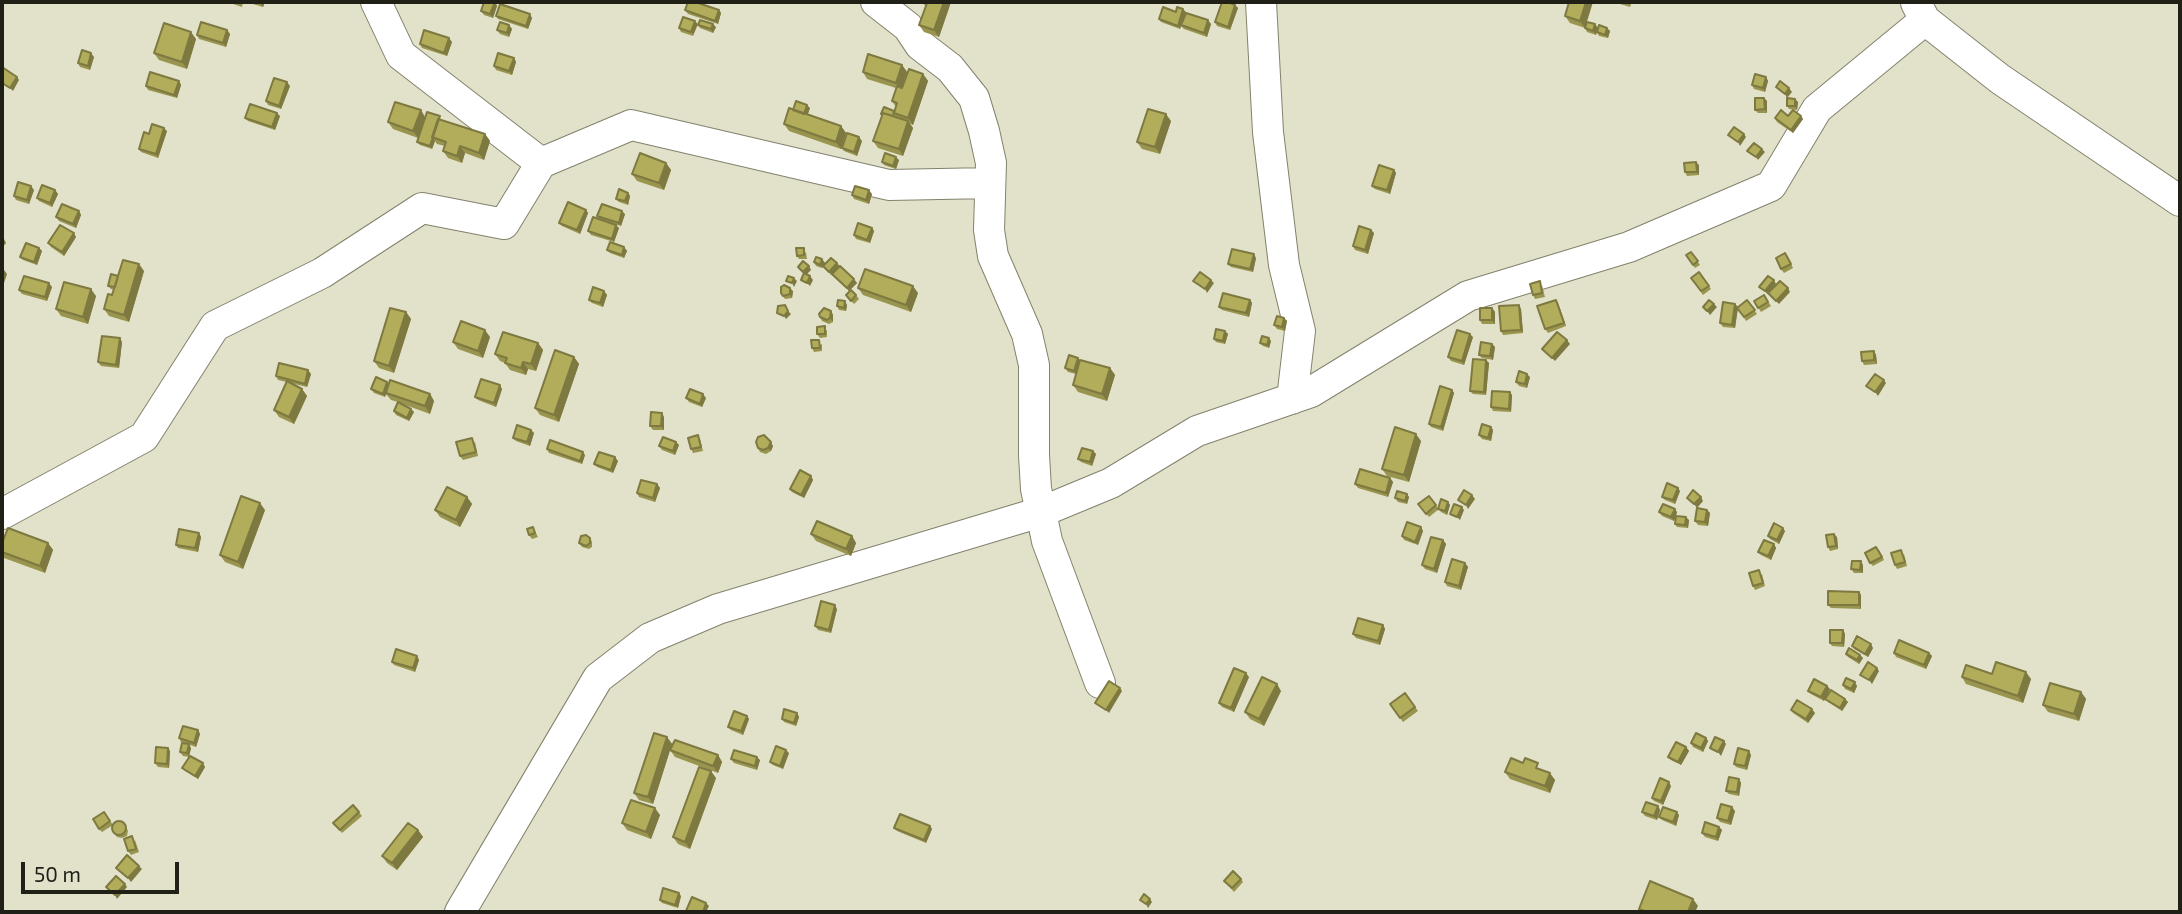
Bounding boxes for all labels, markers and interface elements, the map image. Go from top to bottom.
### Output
scale bar [24,848,182,892]
text: 50 m [34,861,81,886]

